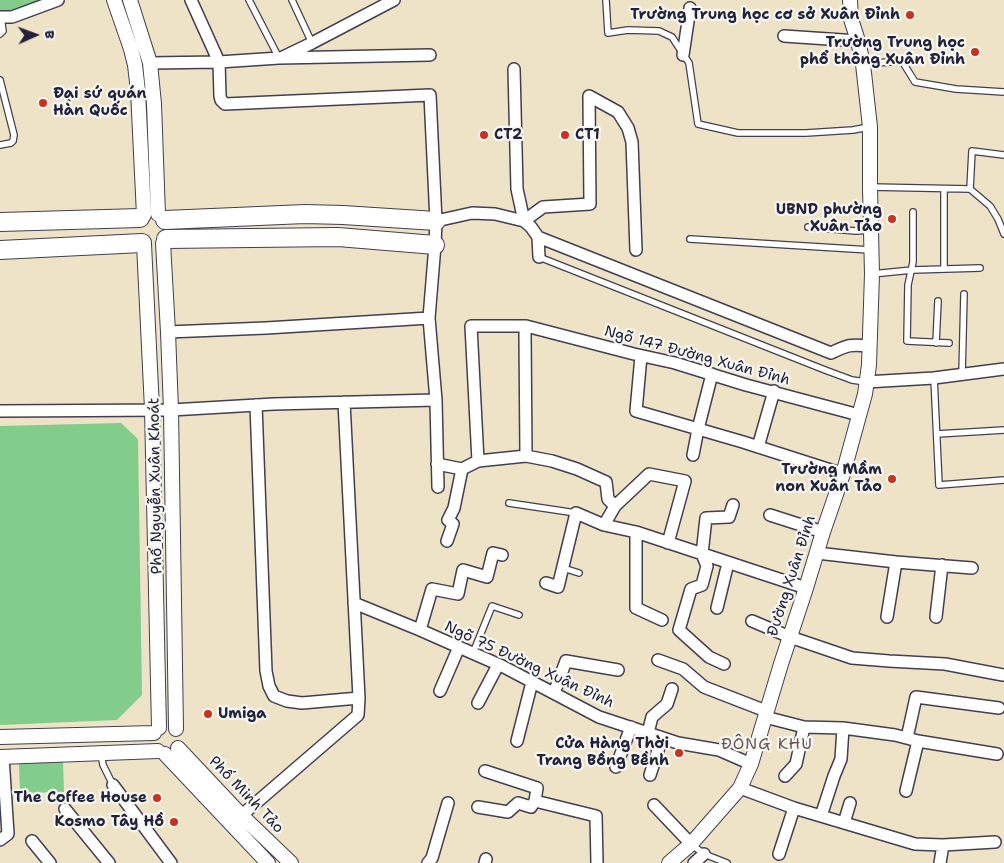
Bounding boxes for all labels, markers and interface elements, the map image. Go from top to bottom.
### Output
place label: Trường Trung học cơ sở Xuân Đỉnh [630,6,900,24]
marker: Trường Trung học cơ sở Xuân Đỉnh [904,9,916,21]
north arrow [10,10,60,60]
text: B [41,30,59,39]
place label: Trường Trung học phổ thông Xuân Đỉnh [800,34,965,69]
marker: Trường Trung học phổ thông Xuân Đỉnh [969,46,981,58]
place label: Đại sứ quán Hàn Quốc [53,85,146,120]
marker: Đại sứ quán Hàn Quốc [37,97,49,109]
place label: CT2 [494,126,523,144]
place label: CT1 [575,126,600,144]
marker: CT2 [478,129,490,141]
marker: CT1 [559,129,571,141]
place label: UBND phường Xuân Tảo [776,201,882,236]
marker: UBND phường Xuân Tảo [886,213,898,225]
street label: Ngõ 147 Đường Xuân Đỉnh [602,323,792,389]
street label: Phố Nguyễn Xuân Khoát [145,398,167,574]
place label: Trường Mầm non Xuân Tảo [775,461,882,496]
marker: Trường Mầm non Xuân Tảo [886,473,898,485]
street label: Đường Xuân Đỉnh [764,513,820,639]
street label: Ngõ 75 Đường Xuân Đỉnh [441,618,617,712]
place label: Umiga [218,705,267,723]
marker: Umiga [202,708,214,720]
place label: Cửa Hàng Thời Trang Bồng Bềnh [536,735,669,770]
district label: ĐÔNG KHU [720,735,814,755]
marker: Cửa Hàng Thời Trang Bồng Bềnh [673,747,685,759]
street label: Phố Minh Tảo [205,753,287,837]
place label: The Coffee House [14,789,147,807]
marker: The Coffee House [151,792,163,804]
place label: Kosmo Tây Hồ [55,813,164,831]
marker: Kosmo Tây Hồ [168,816,180,828]

